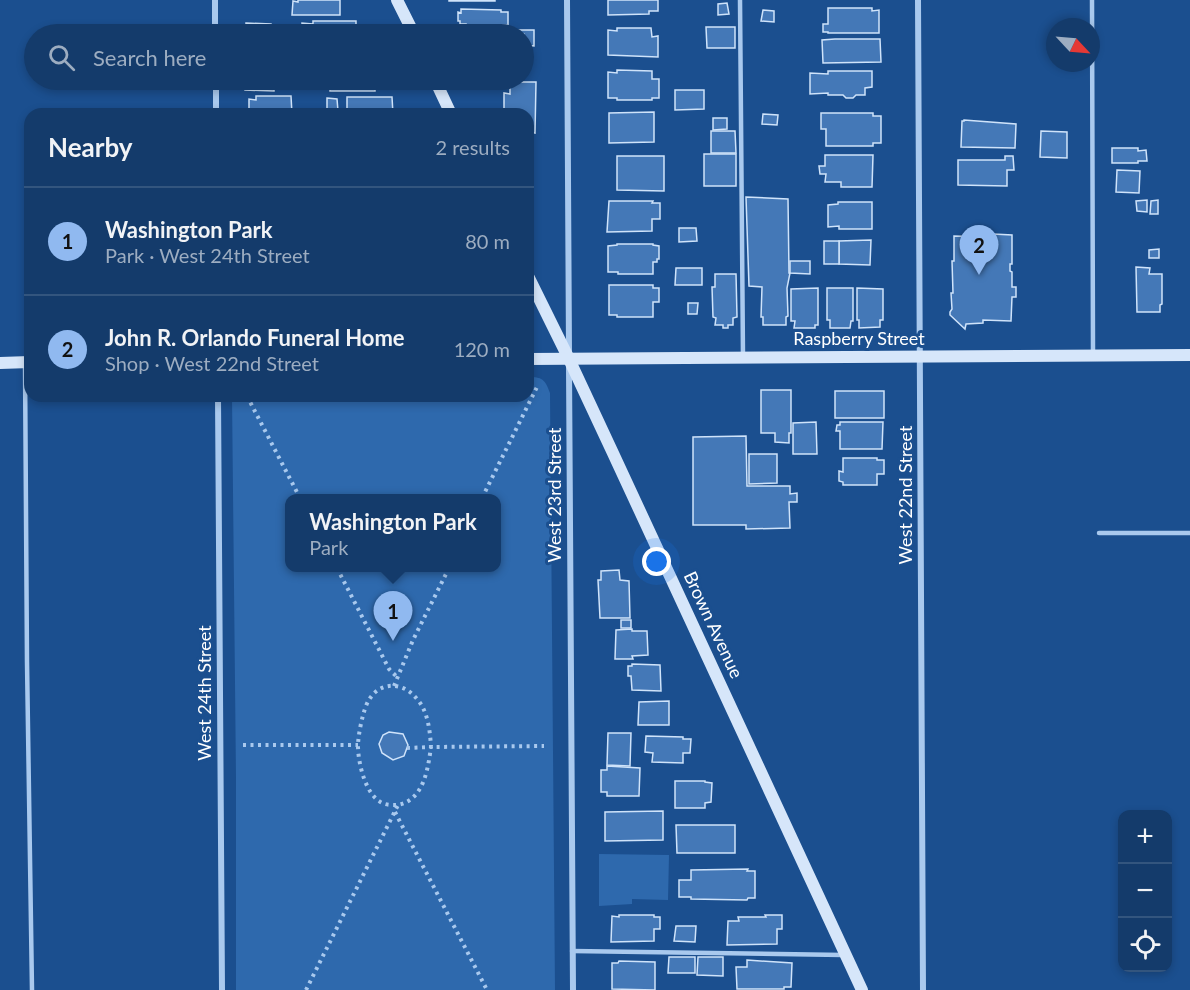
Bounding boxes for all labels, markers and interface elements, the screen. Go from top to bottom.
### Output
north arrow [1046,18,1100,72]
search box [24,24,534,90]
icon: search [45,41,78,74]
text: Search here [93,44,206,71]
text: Nearby [48,131,133,163]
text: 2 results [435,135,510,159]
text: Washington Park [105,216,273,243]
pin: 2 [960,226,998,275]
text: 1 [62,229,73,253]
text: 80 m [465,229,510,253]
text: Park · West 24th Street [105,243,310,267]
text: John R. Orlando Funeral Home [105,324,405,351]
street label: Raspberry Street [793,327,925,349]
text: 2 [62,337,73,361]
text: 120 m [454,337,510,361]
text: Shop · West 22nd Street [105,351,319,375]
street label: West 22nd Street [894,425,916,565]
street label: West 23rd Street [543,427,565,563]
popup [285,494,501,572]
text: Washington Park [309,508,477,535]
text: Park [309,535,348,559]
your location [642,547,671,576]
street label: Brown Avenue [680,568,748,682]
pin: 1 [374,592,412,641]
street label: West 24th Street [193,625,215,761]
map controls [1118,810,1172,972]
button: + [1118,810,1172,864]
button: − [1118,864,1172,918]
button: locate [1118,918,1172,972]

